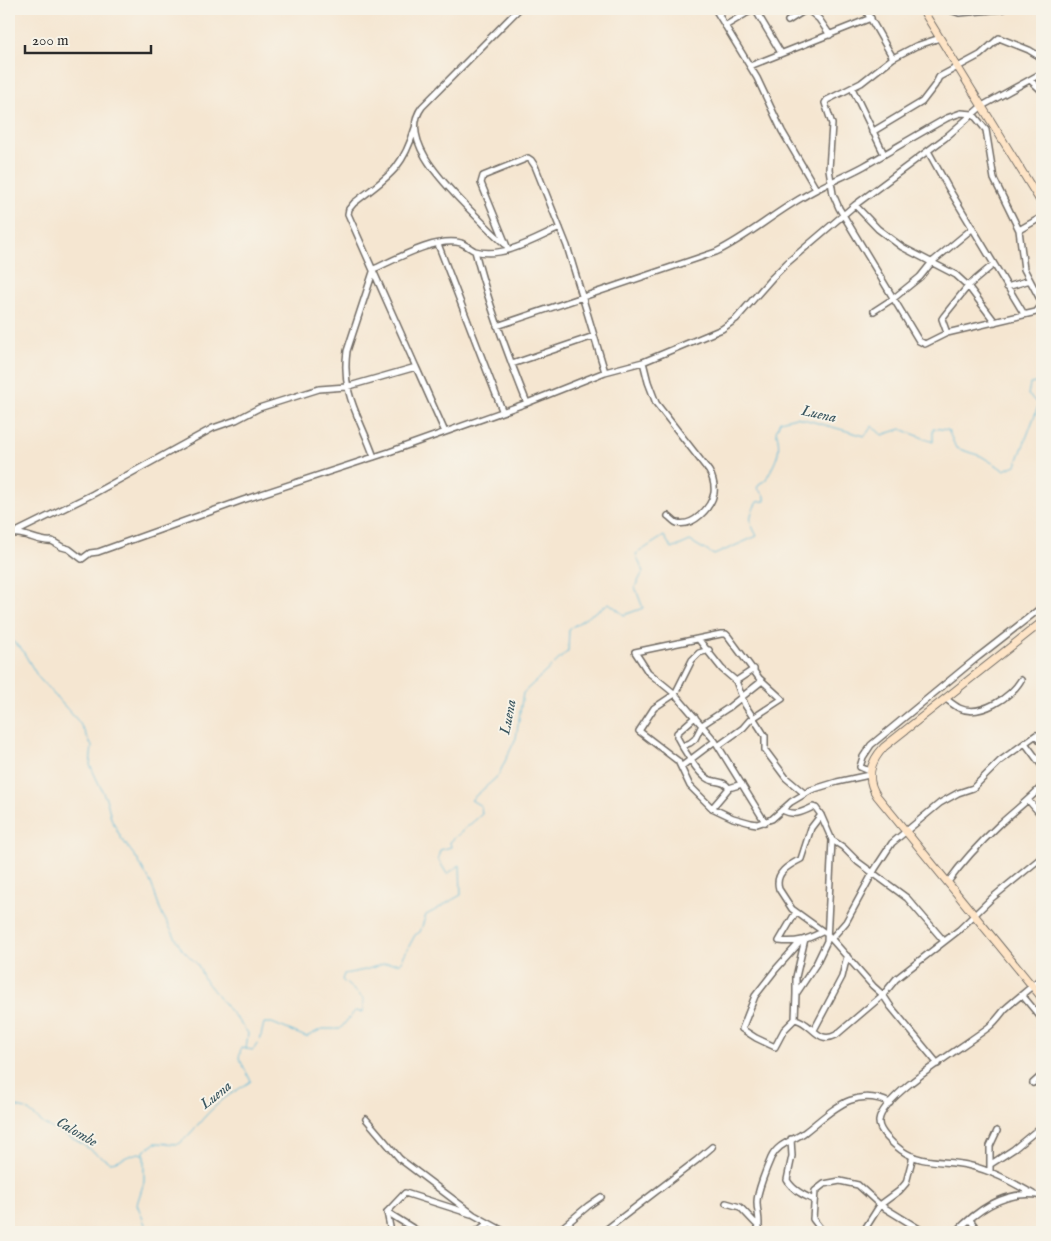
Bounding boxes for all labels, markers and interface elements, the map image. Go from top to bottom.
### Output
scale bar [25,22,151,54]
text: 200 m [32,31,69,50]
water label: Luena [799,401,839,427]
water label: Luena [495,698,521,737]
water label: Luena [196,1076,236,1114]
water label: Calombe [53,1113,101,1151]

